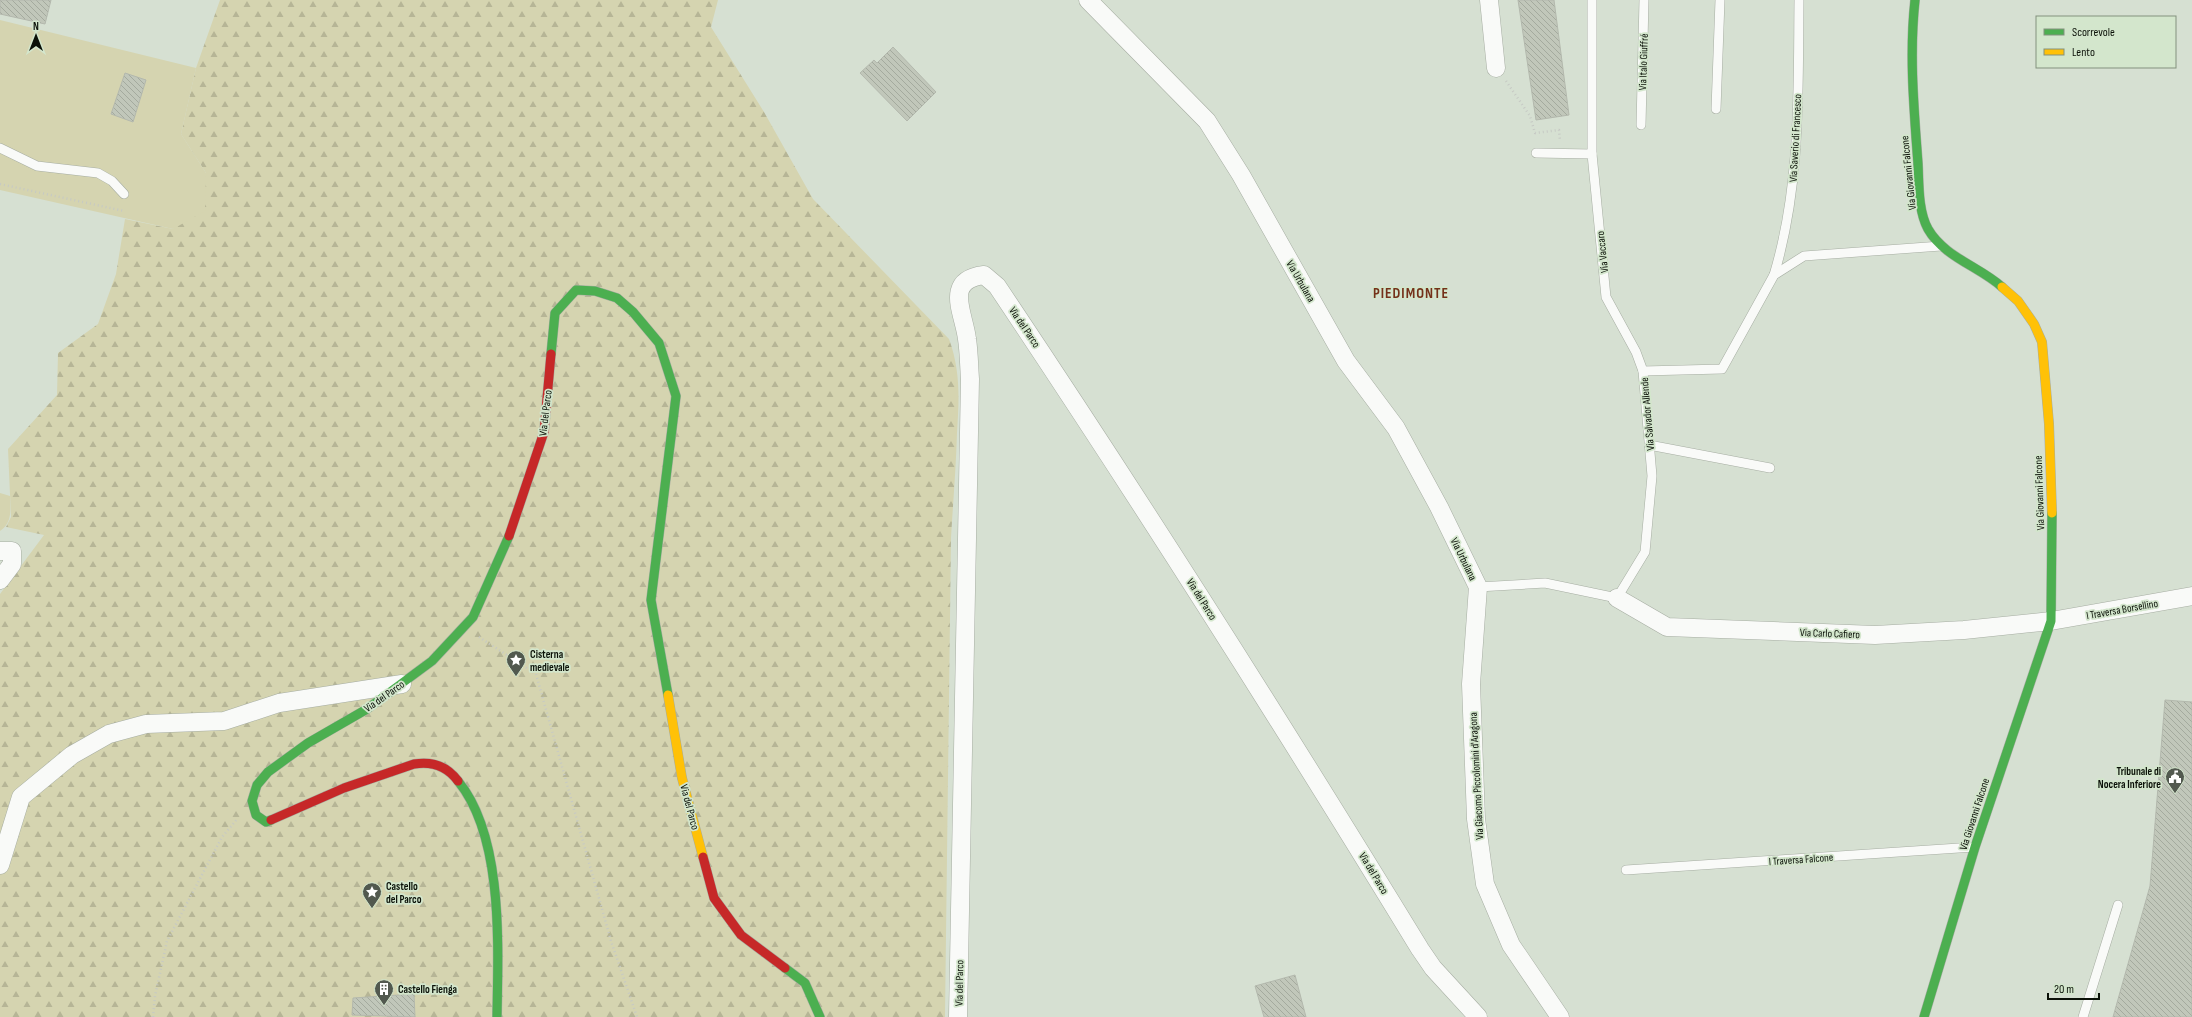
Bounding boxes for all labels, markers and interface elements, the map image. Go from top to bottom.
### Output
north arrow [16,16,56,56]
legend [2036,16,2176,68]
text: N [33,20,39,33]
text: Scorrevole [2072,25,2115,40]
street label: Via Italo Giuffré [1636,33,1651,91]
text: Lento [2072,45,2095,60]
street label: Via Saverio di Francesco [1787,93,1804,182]
street label: Via Giovanni Falcone [1898,135,1919,211]
street label: Via Vaccaro [1594,230,1611,274]
street label: Via Urbulana [1283,258,1318,304]
district label: PIEDIMONTE [1373,284,1449,303]
street label: Via del Parco [1006,304,1043,351]
street label: Via Salvador Allende [1638,377,1657,451]
street label: Via del Parco [536,389,555,437]
street label: Via Giovanni Falcone [2032,455,2047,531]
street label: Via Urbulana [1448,536,1479,583]
street label: Via del Parco [1184,576,1220,623]
street label: I Traversa Borsellino [2085,597,2159,622]
street label: Via Carlo Cafiero [1800,626,1861,641]
place label: Cisterna medievale [530,648,570,674]
place icon: Cisterna medievale [505,649,527,677]
street label: Via del Parco [362,678,407,715]
street label: Via Giacomo Piccolomini d'Aragona [1467,712,1486,840]
place label: Tribunale di Nocera Inferiore [2098,765,2161,791]
public building icon: Tribunale di Nocera Inferiore [2164,766,2186,794]
street label: Via Giovanni Falcone [1957,777,1992,852]
street label: Via del Parco [677,783,702,832]
street label: Via del Parco [1356,850,1391,897]
street label: I Traversa Falcone [1768,851,1834,868]
place label: Castello del Parco [386,880,422,906]
place icon: Castello del Parco [361,881,383,909]
street label: Via del Parco [953,959,966,1006]
scale bar [2048,975,2099,1001]
building icon: Castello Fienga [373,978,395,1006]
text: 20 m [2054,982,2074,997]
place label: Castello Fienga [398,983,457,996]

